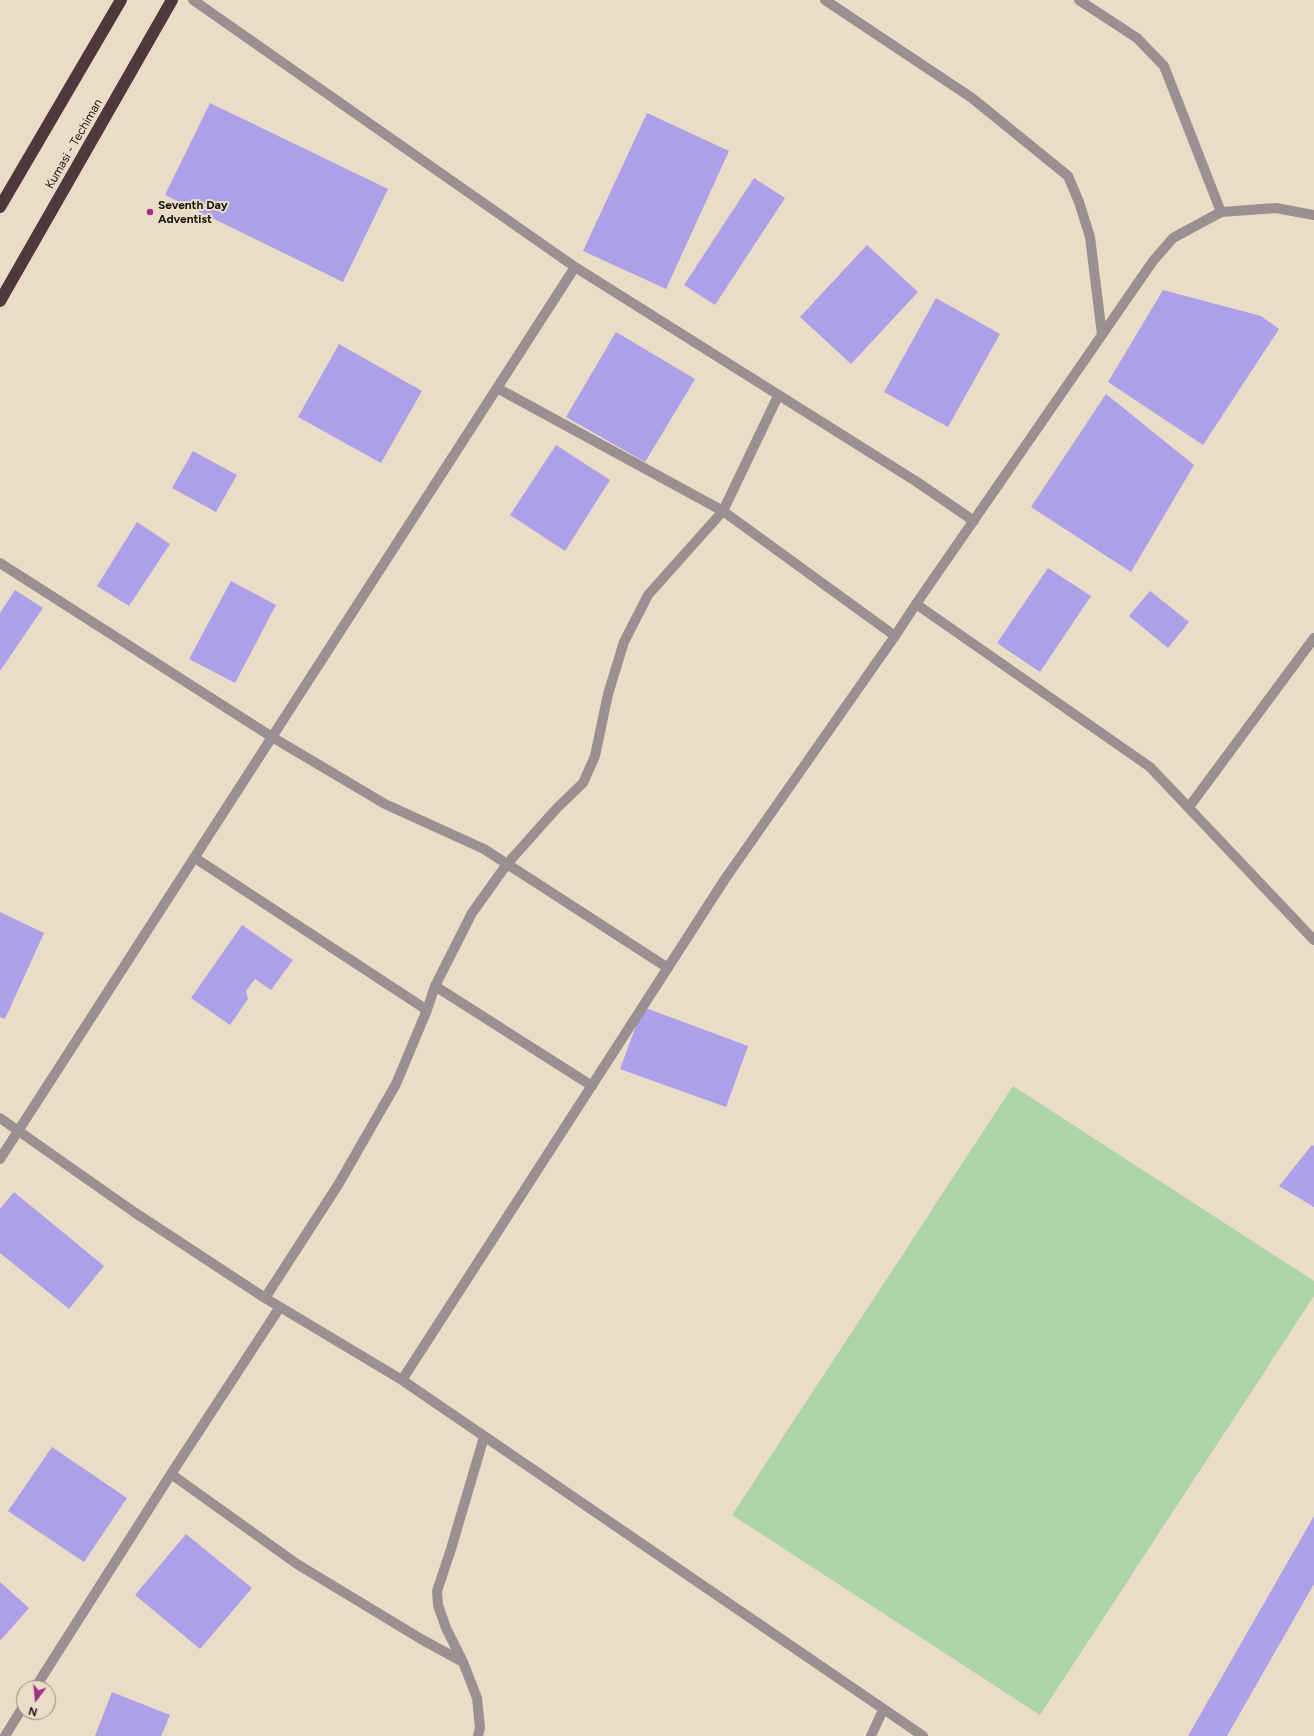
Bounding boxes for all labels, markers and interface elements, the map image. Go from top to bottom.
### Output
street label: Kumasi - Techiman [42,97,106,191]
place label: Seventh Day Adventist [158,198,228,226]
marker: Seventh Day Adventist [145,207,155,217]
north arrow [16,1680,56,1720]
text: N [27,1704,39,1718]

